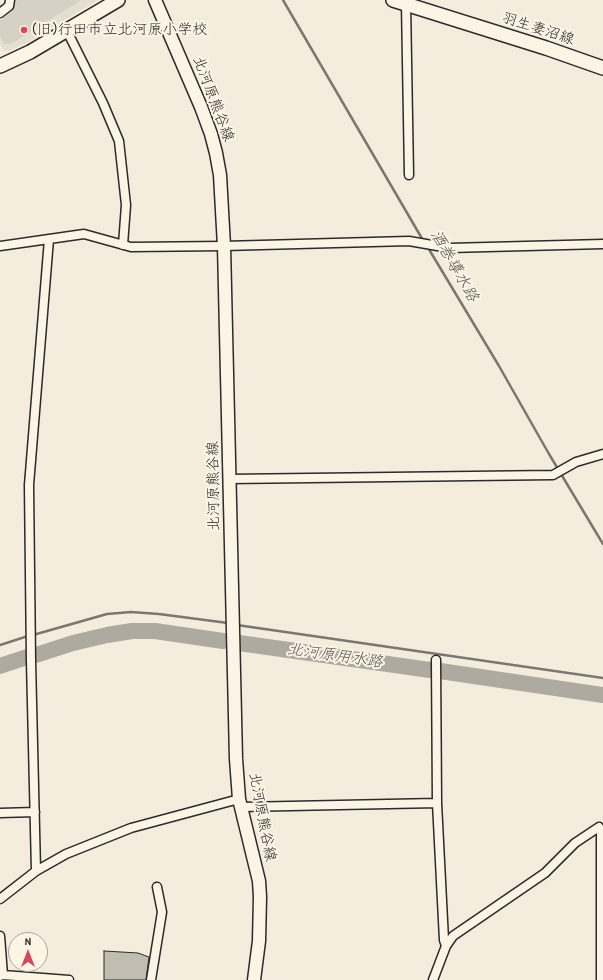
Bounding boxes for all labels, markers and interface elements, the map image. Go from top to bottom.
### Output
street label: 羽生妻沼線 [500,9,576,49]
place label: (旧)行田市立北河原小学校 [32,21,207,39]
marker: (旧)行田市立北河原小学校 [19,25,29,35]
street label: 北河原熊谷線 [188,54,238,144]
water label: 酒巻導水路 [426,227,482,305]
street label: 北河原熊谷線 [204,441,224,531]
water label: 北河原用水路 [286,640,384,672]
street label: 北河原熊谷線 [245,771,279,863]
north arrow [8,932,48,972]
text: N [25,934,31,948]

